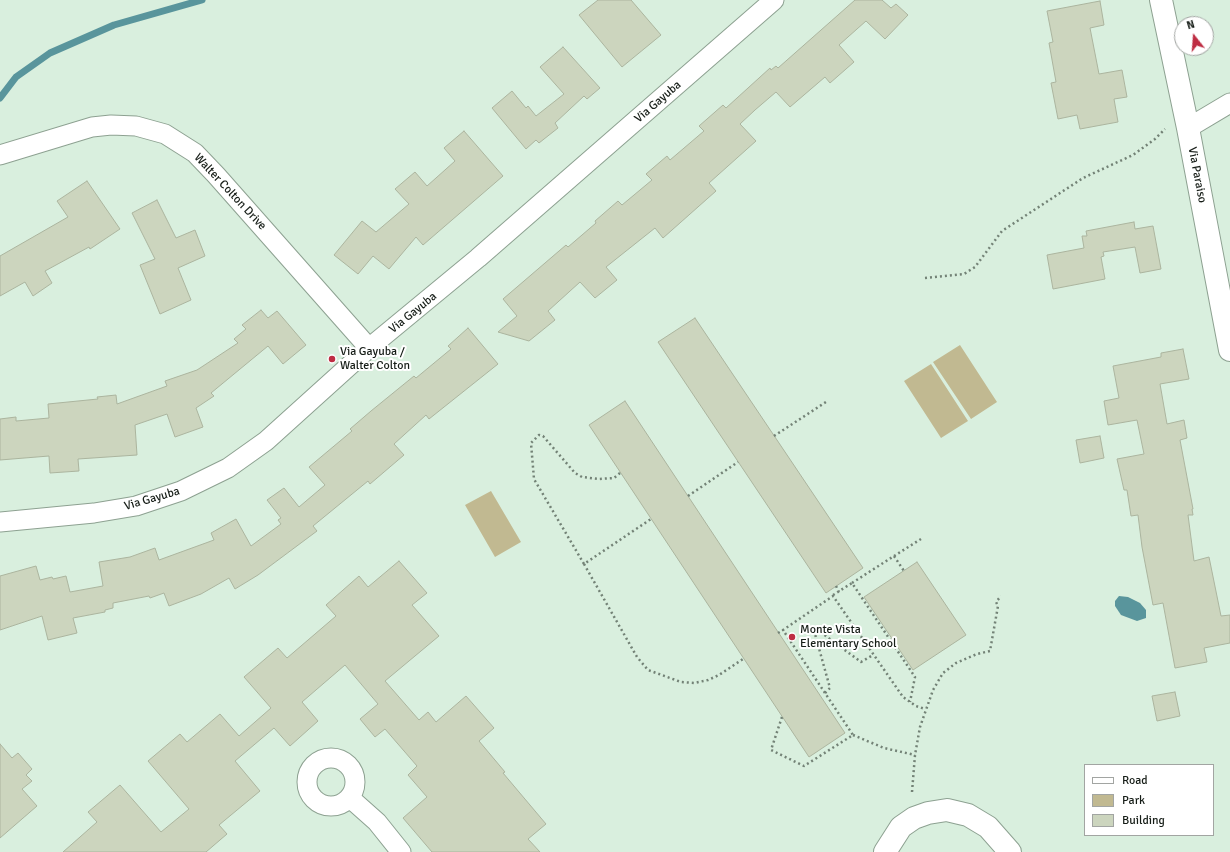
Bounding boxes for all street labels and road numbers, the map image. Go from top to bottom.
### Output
street label: Via Gayuba [632,78,684,126]
street label: Via Paraiso [1185,146,1209,204]
street label: Walter Colton Drive [191,151,269,233]
street label: Via Gayuba [386,289,440,337]
street label: Via Gayuba [123,484,181,514]

